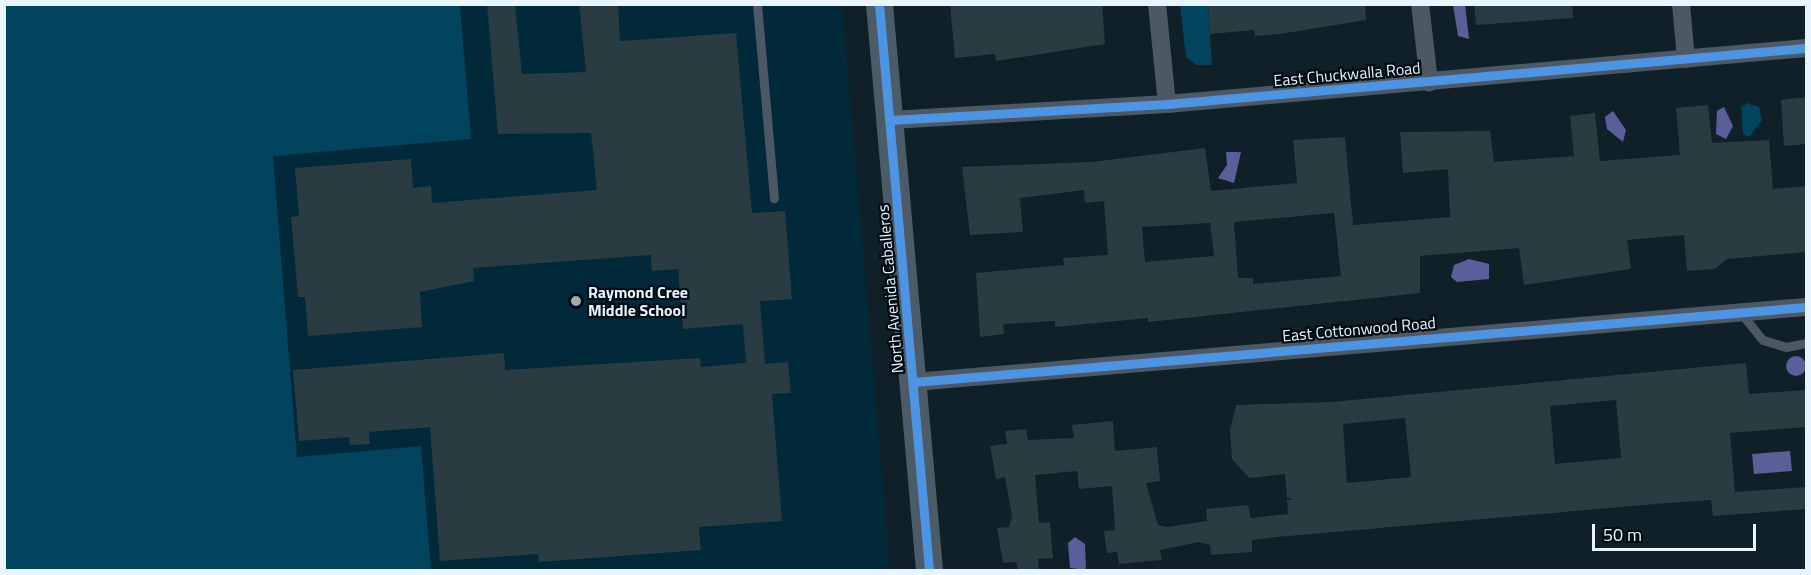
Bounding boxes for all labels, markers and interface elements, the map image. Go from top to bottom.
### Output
street label: East Chuckwalla Road [1273,58,1421,90]
street label: North Avenida Caballeros [873,204,907,374]
place label: Raymond Cree Middle School [588,282,688,320]
marker: Raymond Cree Middle School [569,294,583,308]
street label: East Cottonwood Road [1281,313,1437,345]
scale bar [1595,512,1758,550]
text: 50 m [1603,521,1642,548]

